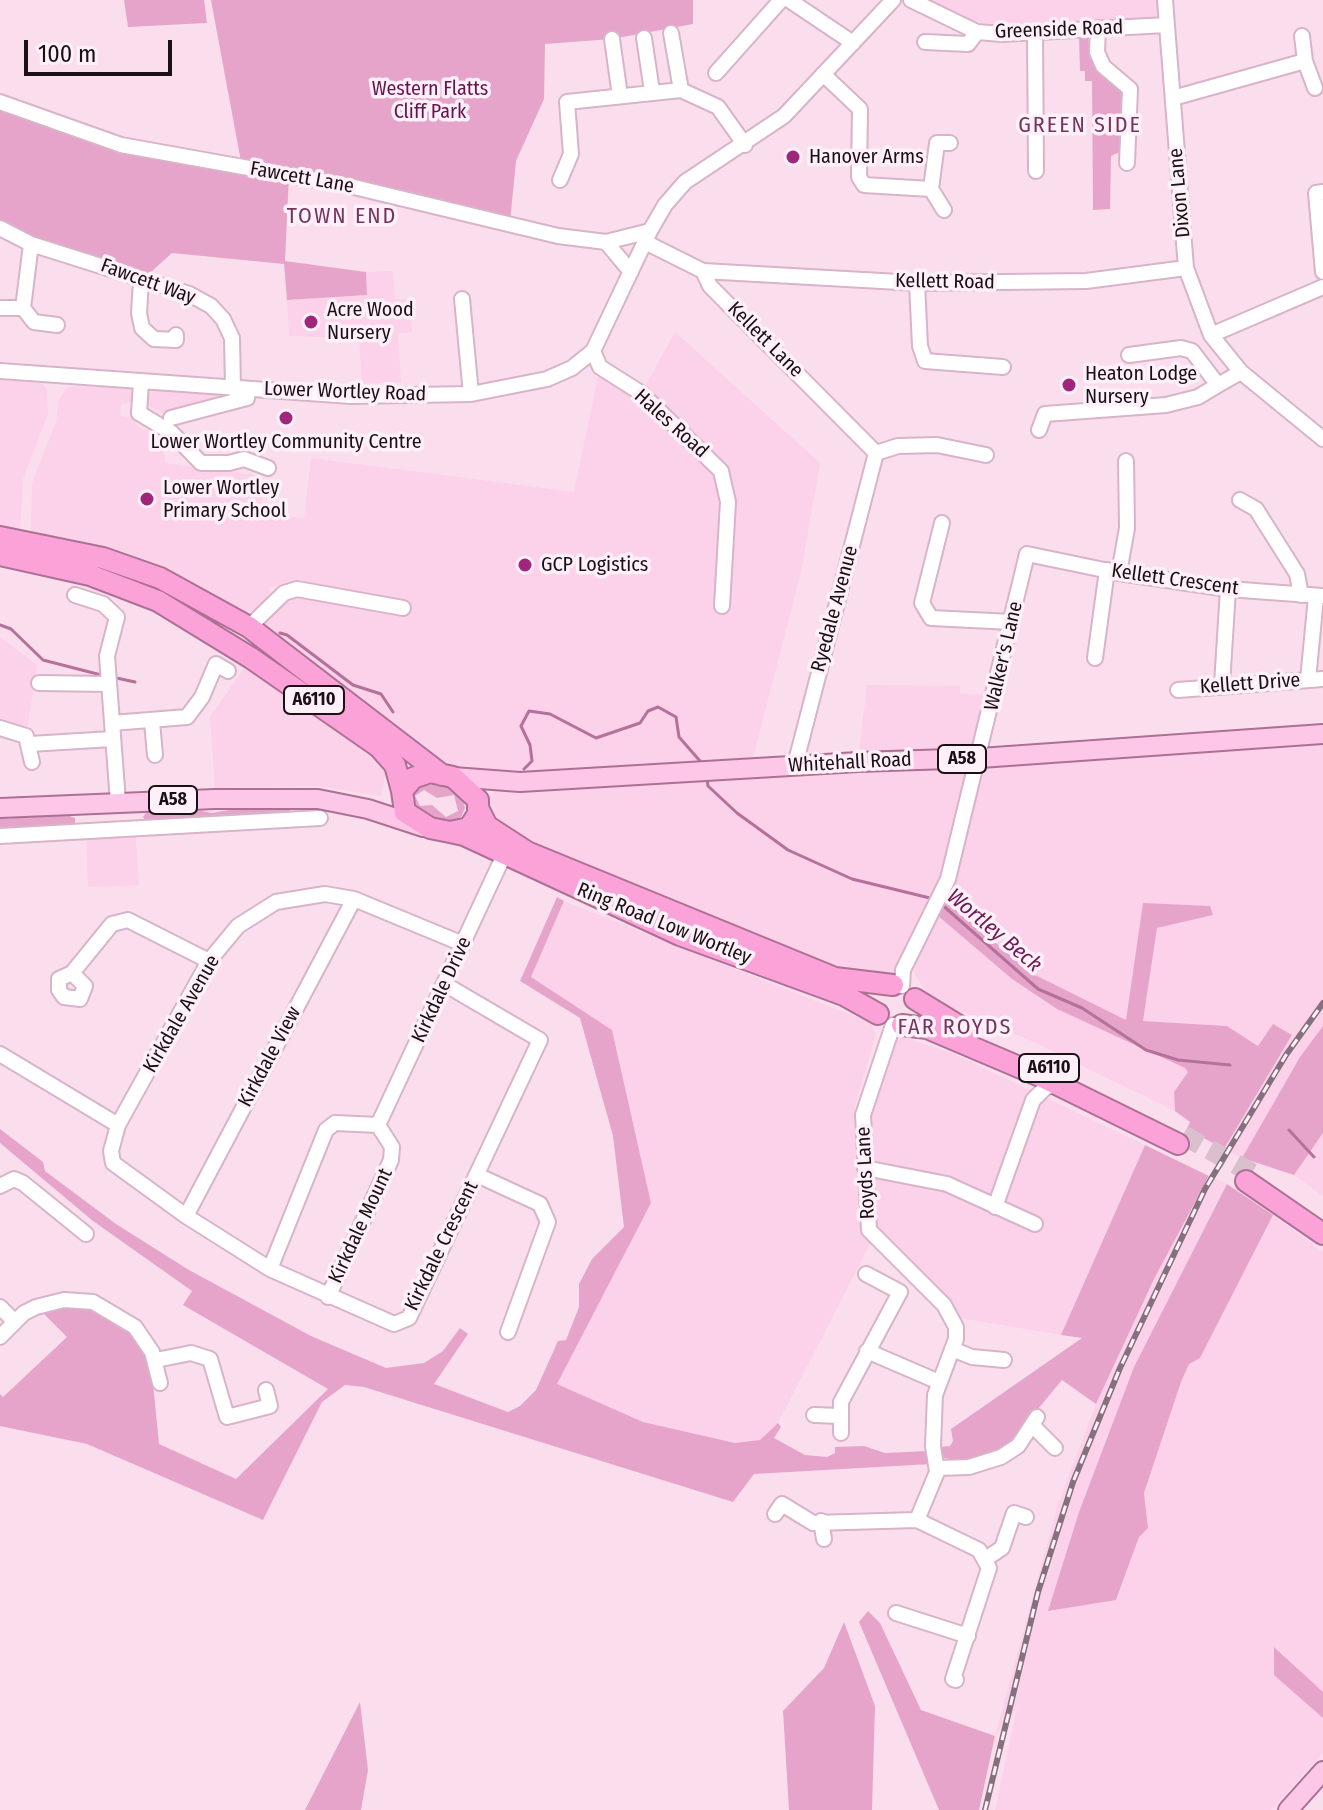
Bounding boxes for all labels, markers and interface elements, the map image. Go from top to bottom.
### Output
street label: Greenside Road [994,16,1124,44]
scale bar [28,24,176,74]
text: 100 m [38,40,96,68]
park label: Western Flatts Cliff Park [372,77,488,124]
district label: GREEN SIDE [1018,113,1142,139]
place label: Hanover Arms [809,145,924,169]
street label: Dixon Lane [1164,147,1196,239]
marker: Hanover Arms [784,148,802,166]
street label: Fawcett Lane [248,157,356,199]
district label: TOWN END [287,204,397,230]
street label: Fawcett Way [97,254,199,310]
street label: Kellett Road [895,269,995,295]
street label: Kellett Lane [722,297,808,383]
place label: Acre Wood Nursery [327,298,414,345]
marker: Acre Wood Nursery [302,313,320,331]
place label: Heaton Lodge Nursery [1085,362,1197,409]
marker: Heaton Lodge Nursery [1060,376,1078,394]
street label: Lower Wortley Road [263,377,427,407]
street label: Hales Road [629,384,713,464]
marker: Lower Wortley Community Centre [277,409,295,427]
place label: Lower Wortley Community Centre [150,430,422,454]
place label: Lower Wortley Primary School [163,476,286,523]
marker: Lower Wortley Primary School [138,490,156,508]
street label: Ryedale Avenue [807,543,863,675]
place label: GCP Logistics [541,553,648,577]
marker: GCP Logistics [516,556,534,574]
street label: Kellett Crescent [1110,559,1240,601]
street label: Walker's Lane [980,599,1028,713]
street label: Kellett Drive [1199,669,1301,699]
road number: A6110 [284,686,344,714]
road number: A58 [938,745,986,773]
street label: Whitehall Road [788,748,912,778]
road number: A58 [149,786,197,814]
street label: Ring Road Low Wortley [573,878,755,970]
water label: Wortley Beck [941,884,1047,978]
street label: Kirkdale Drive [407,933,477,1047]
street label: Kirkdale Avenue [139,951,225,1077]
street label: Kirkdale View [234,1003,306,1111]
district label: FAR ROYDS [898,1015,1012,1041]
road number: A6110 [1019,1054,1079,1082]
street label: Royds Lane [852,1126,880,1220]
street label: Kirkdale Mount [324,1165,398,1287]
street label: Kirkdale Crescent [400,1177,484,1315]

